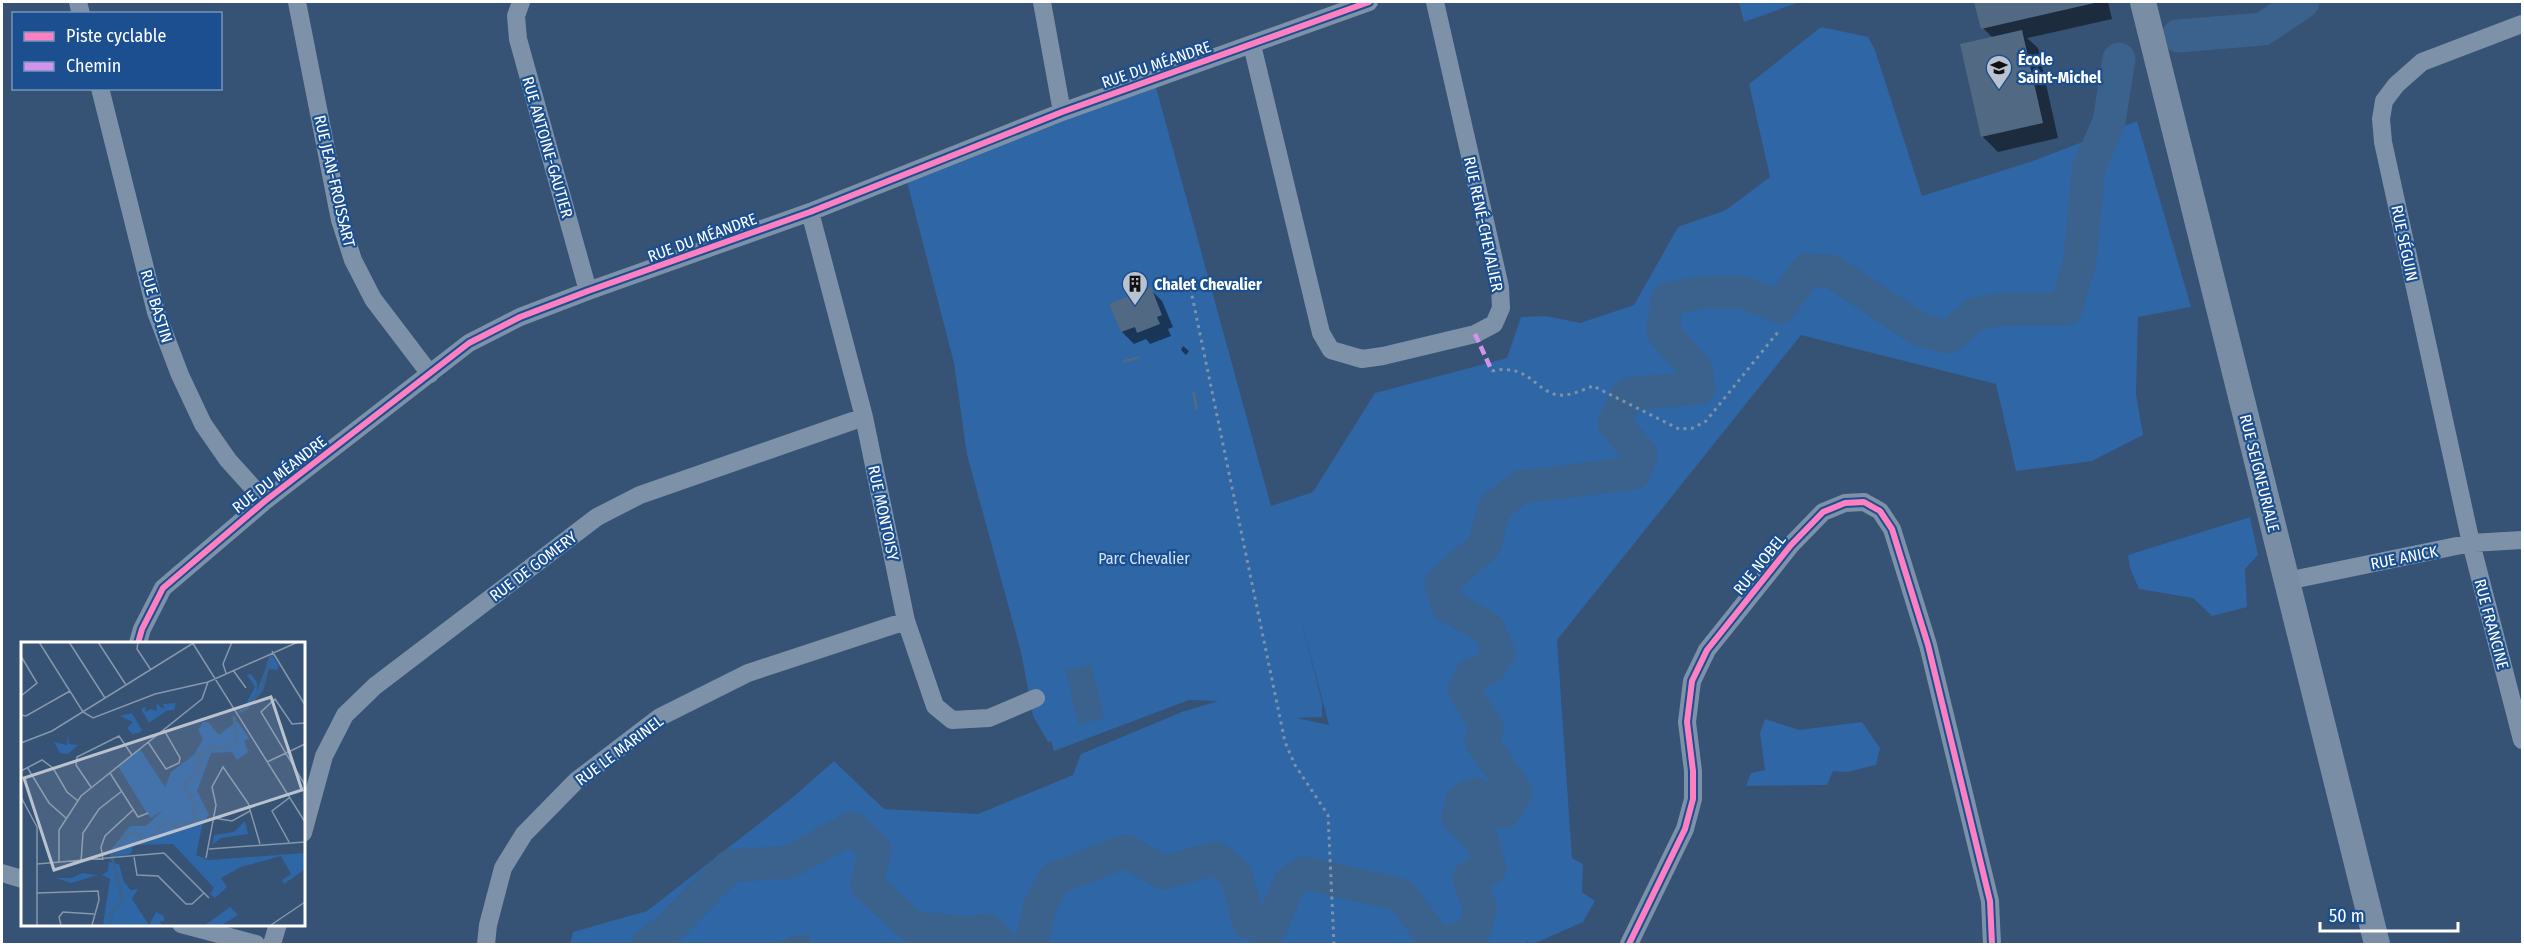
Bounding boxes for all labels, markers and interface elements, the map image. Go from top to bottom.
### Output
legend [12,12,222,90]
text: Piste cyclable [66,25,166,47]
street label: RUE DU MÉANDRE [1099,37,1213,92]
place label: École Saint-Michel [2018,49,2102,87]
school or university icon: École Saint-Michel [1984,53,2014,91]
text: Chemin [66,55,121,77]
street label: RUE ANTOINE-GAUTIER [518,74,577,220]
street label: RUE JEAN-FROISSART [310,113,359,250]
street label: RUE RENÉ-CHEVALIER [1460,155,1507,294]
street label: RUE SÉGUIN [2387,203,2422,283]
street label: RUE DU MÉANDRE [645,209,759,266]
street label: RUE BASTIN [136,267,177,345]
building icon: Chalet Chevalier [1120,269,1150,307]
place label: Chalet Chevalier [1154,275,1262,294]
street label: RUE SEIGNEURIALE [2236,412,2283,534]
street label: RUE DU MÉANDRE [228,432,330,517]
street label: RUE MONTOISY [864,464,903,563]
street label: RUE DE GOMERY [486,527,581,605]
street label: RUE NOBEL [1729,530,1790,598]
street label: RUE ANICK [2369,542,2440,573]
park label: Parc Chevalier [1098,549,1190,568]
street label: RUE FRANCINE [2470,577,2513,671]
inset map [21,642,304,925]
street label: RUE LE MARINEL [572,711,667,789]
scale bar [2320,895,2458,933]
text: 50 m [2329,905,2365,927]

